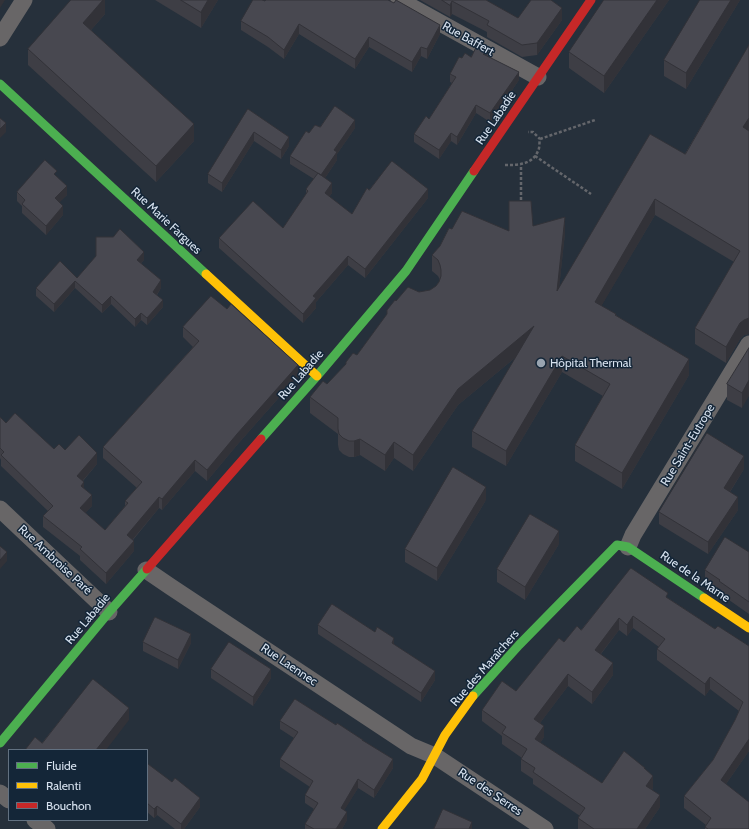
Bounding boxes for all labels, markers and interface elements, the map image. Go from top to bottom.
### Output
street label: Rue Baffert [440,19,496,59]
street label: Rue Labadie [473,88,519,148]
street label: Rue Marie Fargues [128,185,204,257]
street label: Rue Labadie [275,347,327,403]
place label: Hôpital Thermal [550,356,631,370]
marker: Hôpital Thermal [535,357,547,369]
street label: Rue Saint-Eutrope [658,401,718,489]
street label: Rue Ambroise Paré [15,522,95,598]
street label: Rue de la Marne [657,548,733,606]
street label: Rue Labadie [63,591,113,647]
street label: Rue des Maraîchers [448,627,522,709]
street label: Rue Laennec [258,641,320,689]
legend [8,749,148,821]
text: Fluide [46,758,77,773]
street label: Rue des Serres [455,765,525,819]
text: Ralenti [46,778,81,793]
text: Bouchon [46,798,91,813]

